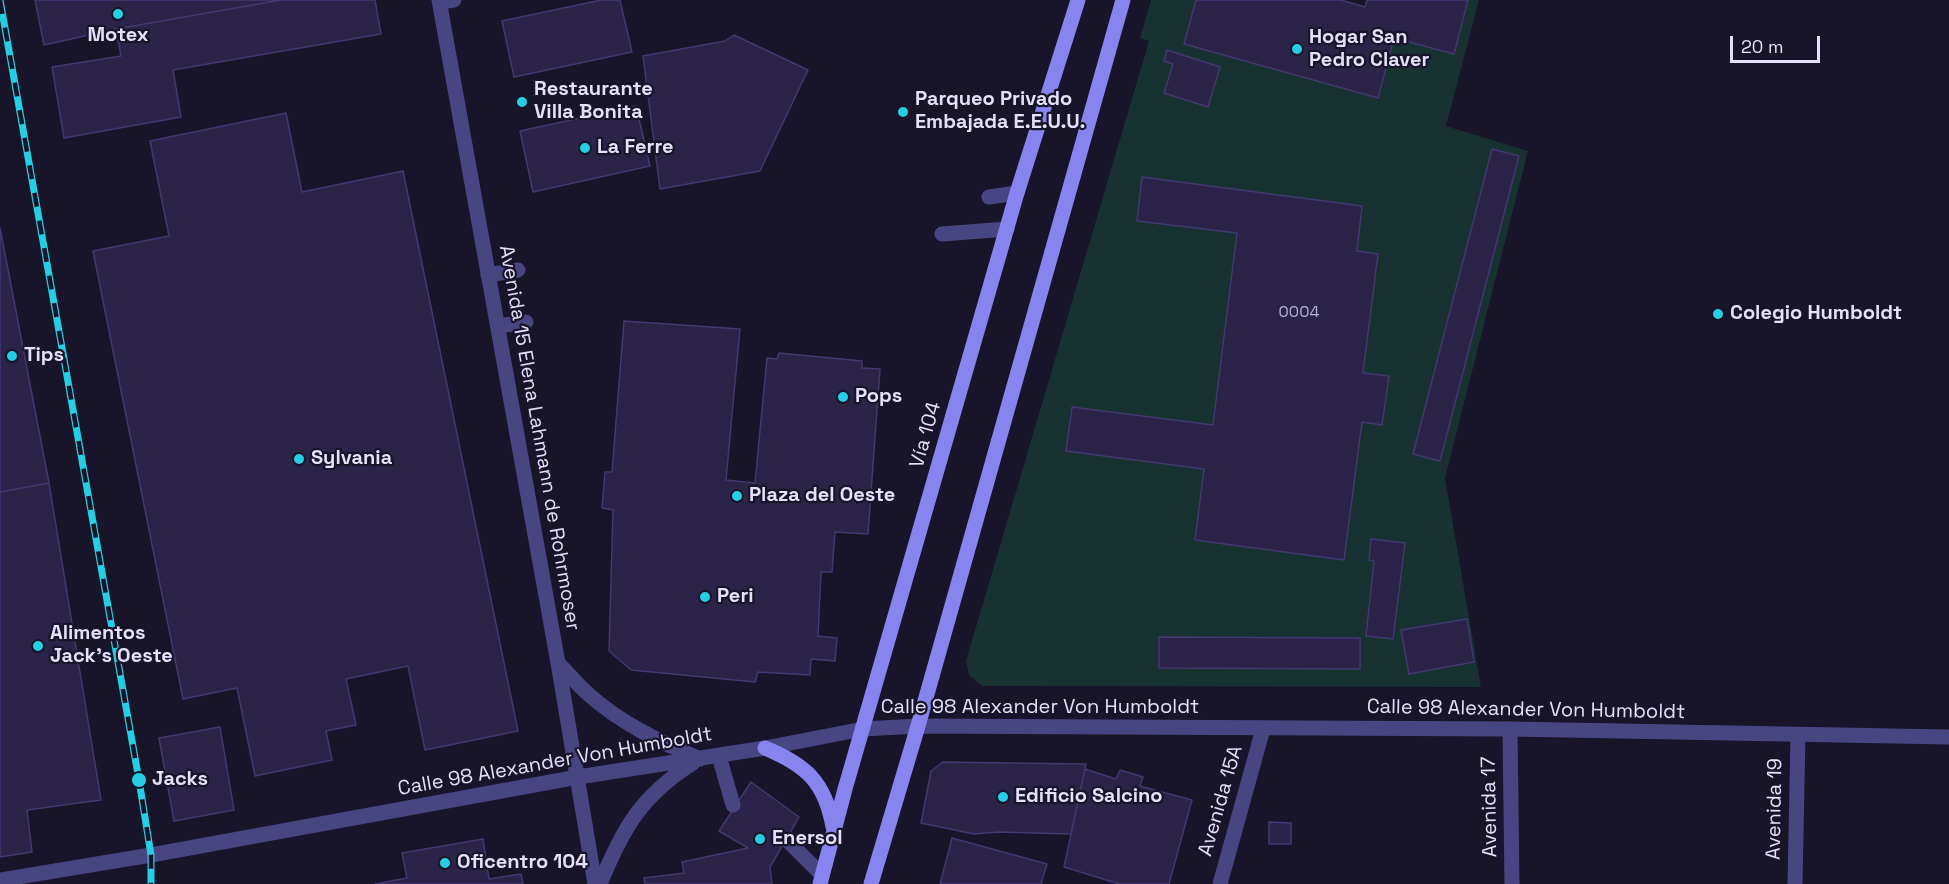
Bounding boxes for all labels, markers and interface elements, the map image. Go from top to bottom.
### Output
marker: Motex [111,7,125,21]
place label: Motex [87,24,149,48]
scale bar [1733,24,1823,62]
place label: Hogar San Pedro Claver [1309,26,1429,73]
text: 20 m [1741,35,1784,58]
marker: Hogar San Pedro Claver [1290,42,1304,56]
place label: Restaurante Villa Bonita [534,78,653,125]
place label: Parqueo Privado Embajada E.E.U.U. [915,88,1085,135]
marker: Restaurante Villa Bonita [515,95,529,109]
marker: Parqueo Privado Embajada E.E.U.U. [896,105,910,119]
place label: La Ferre [597,136,674,160]
marker: La Ferre [578,141,592,155]
street label: Avenida 15 Elena Lahmann de Rohrmoser [493,244,585,632]
place label: Colegio Humboldt [1730,302,1902,326]
house number: 0004 [1279,303,1319,323]
marker: Colegio Humboldt [1711,307,1725,321]
place label: Tips [24,344,64,368]
marker: Tips [5,349,19,363]
place label: Pops [855,385,902,409]
marker: Pops [836,390,850,404]
street label: Vía 104 [905,399,947,471]
place label: Sylvania [311,447,392,471]
marker: Sylvania [292,452,306,466]
place label: Plaza del Oeste [749,484,895,508]
marker: Plaza del Oeste [730,489,744,503]
place label: Peri [717,585,754,609]
marker: Peri [698,590,712,604]
place label: Alimentos Jack's Oeste [50,622,173,669]
marker: Alimentos Jack's Oeste [31,639,45,653]
street label: Calle 98 Alexander Von Humboldt [1367,695,1685,725]
street label: Calle 98 Alexander Von Humboldt [881,696,1199,720]
street label: Calle 98 Alexander Von Humboldt [396,723,714,801]
street label: Avenida 15A [1194,743,1248,859]
street label: Avenida 17 [1477,756,1503,858]
street label: Avenida 19 [1762,758,1788,860]
place label: Jacks [152,768,208,792]
marker: Jacks [130,771,148,789]
place label: Edificio Salcino [1015,785,1163,809]
marker: Edificio Salcino [996,790,1010,804]
place label: Enersol [772,827,843,851]
marker: Enersol [753,832,767,846]
place label: Oficentro 104 [457,851,588,875]
marker: Oficentro 104 [438,856,452,870]

